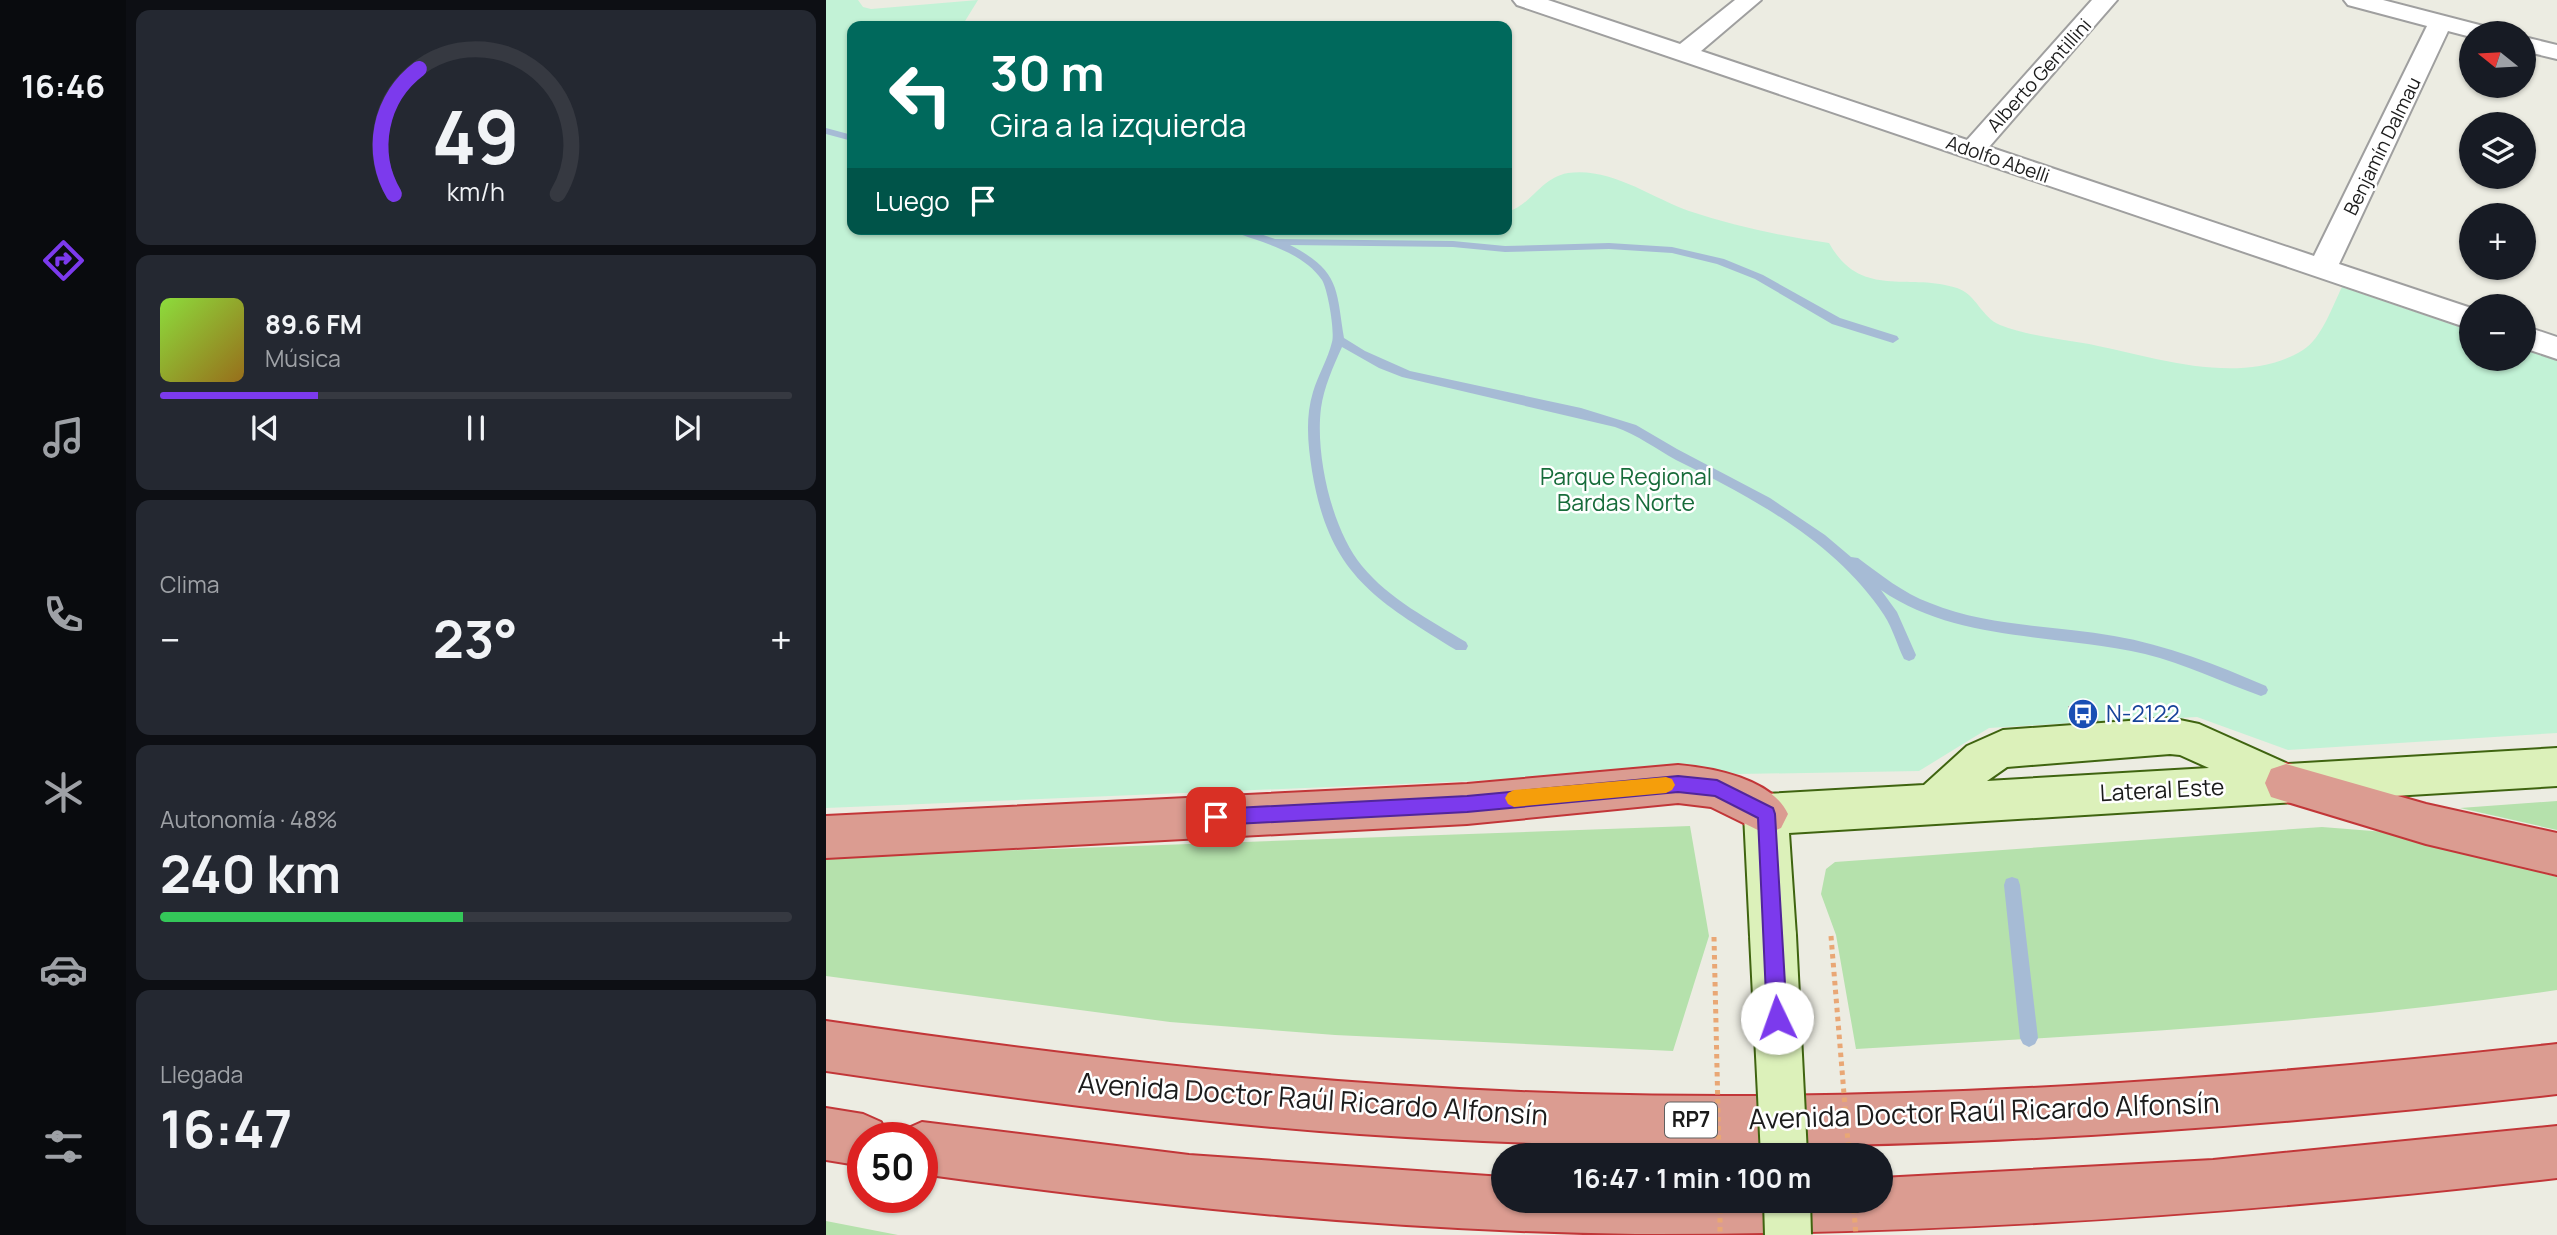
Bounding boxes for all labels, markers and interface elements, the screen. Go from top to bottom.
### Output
street label: Alberto Gentillini [1981,13,2097,137]
north arrow [2459,21,2536,98]
map controls [2459,21,2536,371]
text: 30 m [990,39,1105,106]
icon: left [875,49,966,140]
text: 16:46 [21,64,105,108]
street label: Benjamín Dalmau [2337,73,2427,219]
text: 49 [432,86,520,186]
text: Gira a la izquierda [990,103,1246,147]
button: layers [2459,112,2536,189]
street label: Adolfo Abelli [1943,129,2053,189]
text: km/h [447,173,505,208]
icon: arrive [964,182,1002,220]
text: Luego [875,183,950,219]
button: + [2459,203,2536,280]
icon: directions [39,236,88,285]
button: − [2459,294,2536,371]
text: 89.6 FM [265,306,362,342]
text: Música [265,342,341,374]
icon: previous [246,409,284,447]
icon: pause [457,409,495,447]
icon: next [668,409,706,447]
icon: music [39,413,88,462]
park label: Parque Regional Bardas Norte [1540,460,1712,518]
text: Clima [160,568,219,600]
icon: phone [39,590,88,639]
text: 23° [433,603,518,674]
text: − [160,613,181,665]
text: + [770,613,792,665]
bus stop icon: N-2122 [2066,697,2100,731]
place label: N-2122 [2106,697,2180,729]
icon: climate [39,768,88,817]
street label: Lateral Este [2099,770,2225,808]
pin [1186,787,1246,847]
icon: arrive [1197,798,1235,836]
text: Autonomía · 48% [160,803,337,835]
text: 240 km [160,838,341,909]
icon: car [39,945,88,994]
position arrow [1740,981,1814,1055]
text: Llegada [160,1058,243,1090]
street label: Avenida Doctor Raúl Ricardo Alfonsín [1077,1063,1549,1133]
street label: Avenida Doctor Raúl Ricardo Alfonsín [1748,1083,2220,1137]
text: 16:47 [160,1093,292,1164]
road number: RP7 [1665,1102,1717,1138]
icon: filters [39,1122,88,1171]
speed limit sign: 50 [847,1122,938,1213]
text: 16:47 · 1 min · 100 m [1573,1160,1811,1196]

